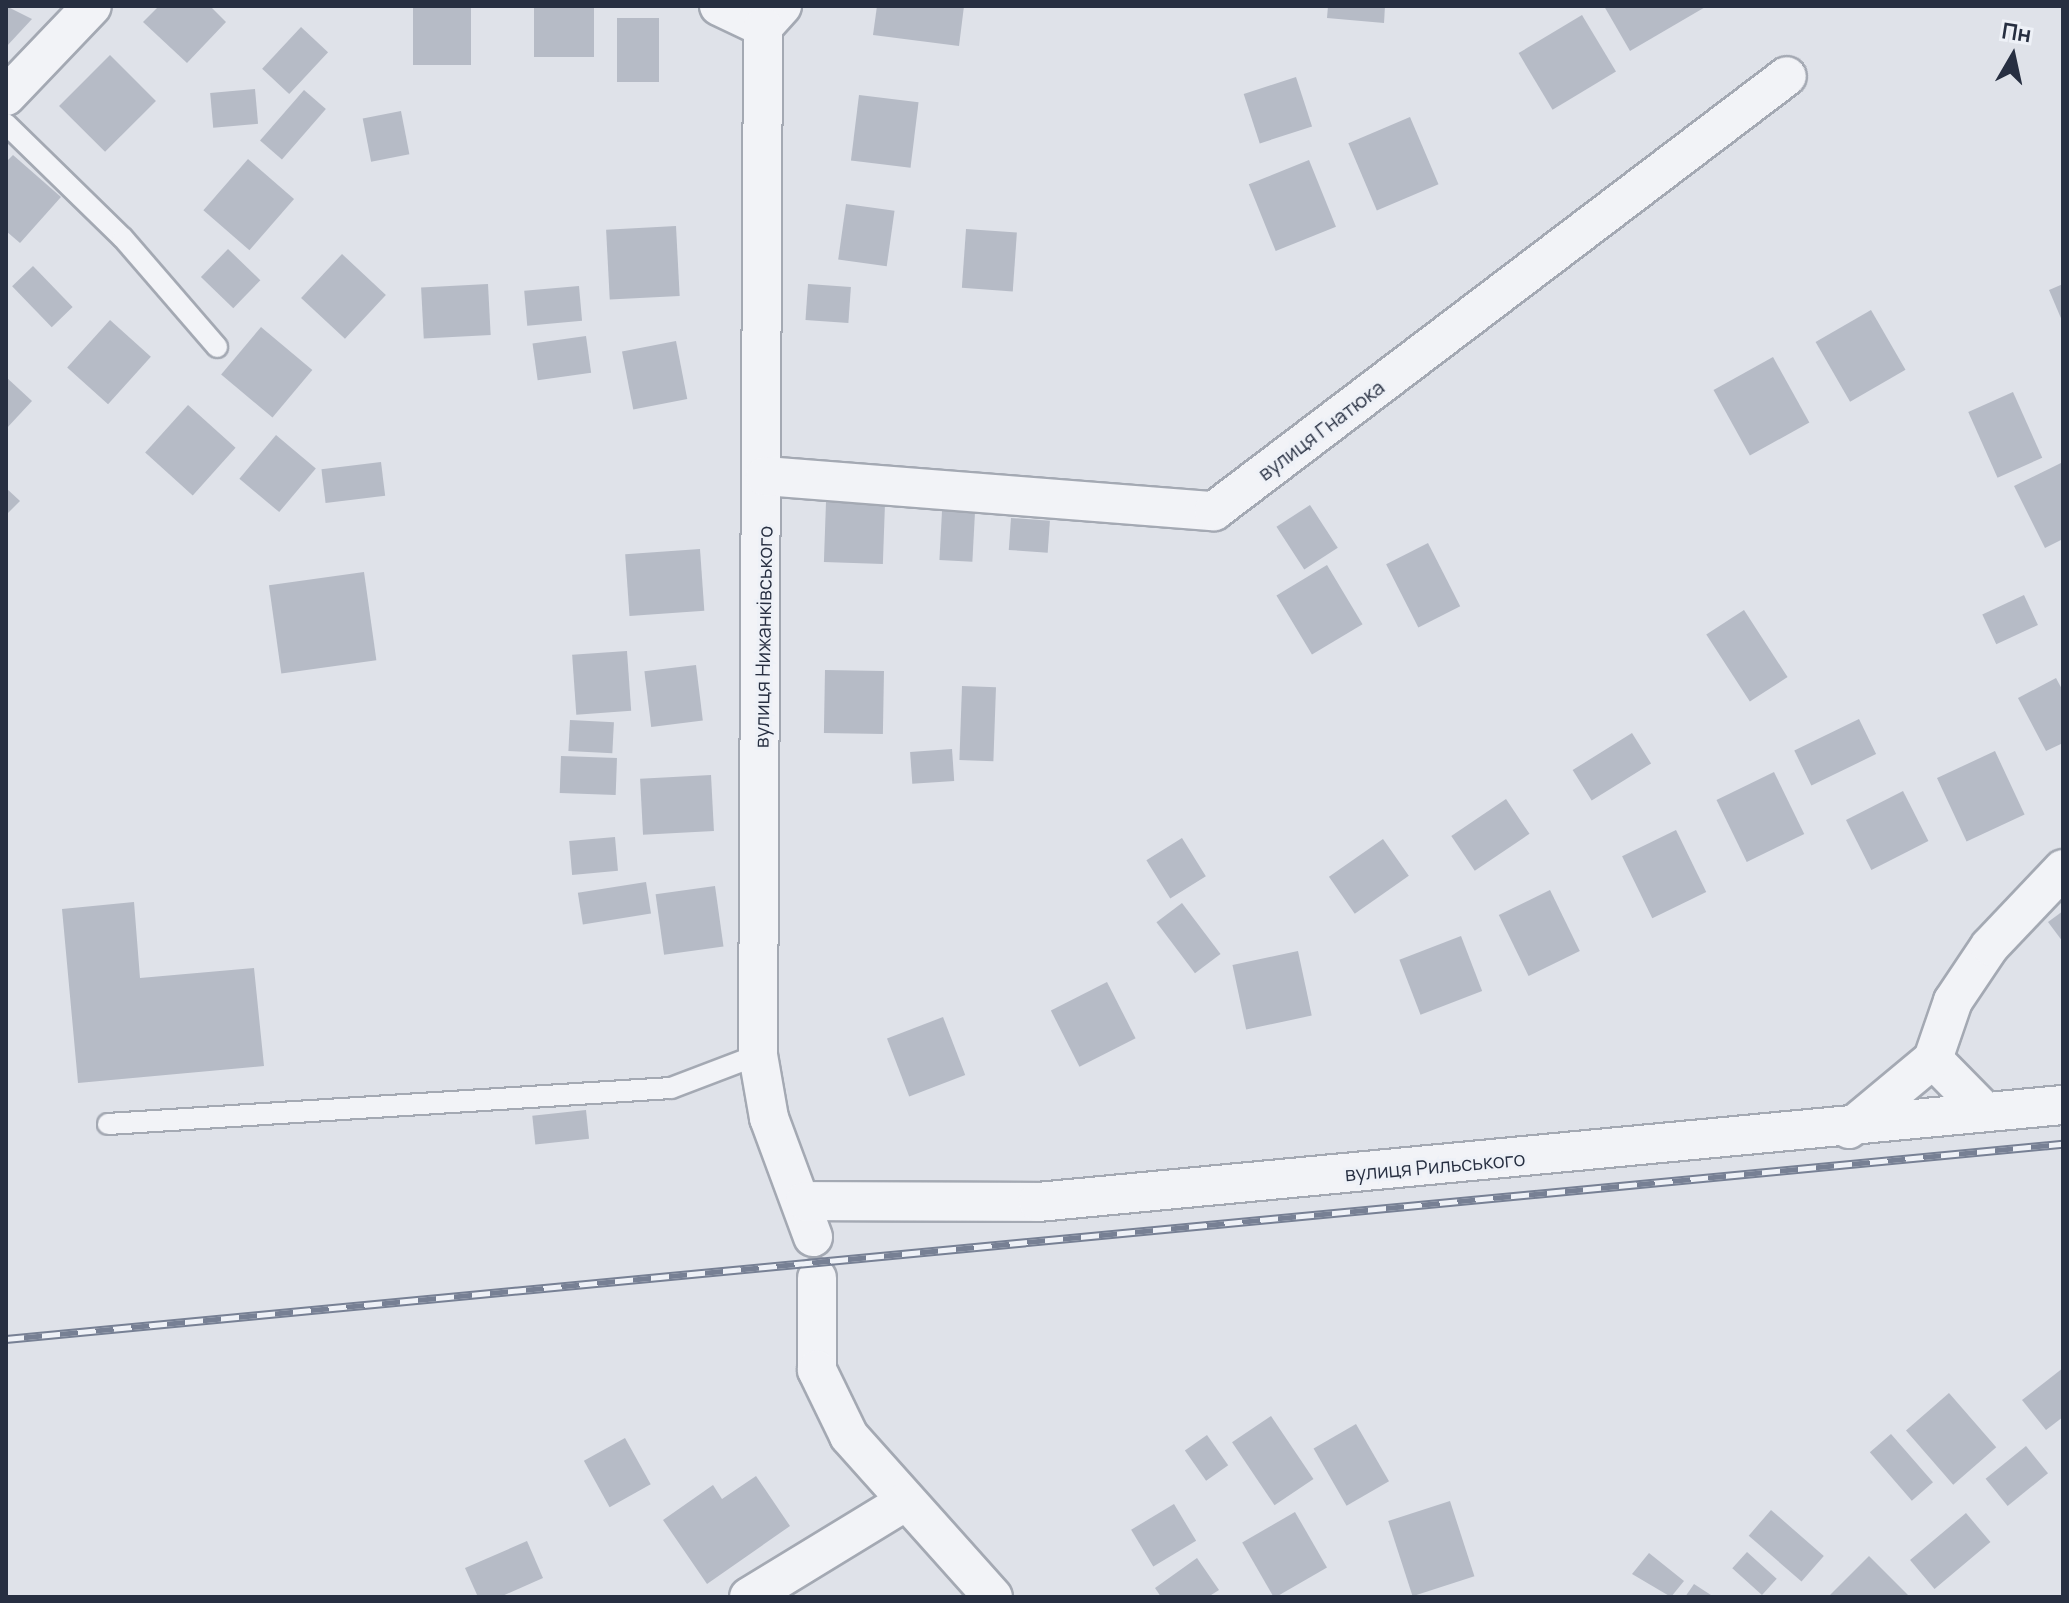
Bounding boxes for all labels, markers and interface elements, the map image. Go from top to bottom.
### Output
text: Пн [2000,15,2034,49]
north arrow [1973,16,2053,96]
street label: вулиця Гнатюка [1253,375,1389,485]
street label: вулиця Нижанківського [749,526,777,748]
street label: вулиця Рильського [1344,1146,1526,1186]

